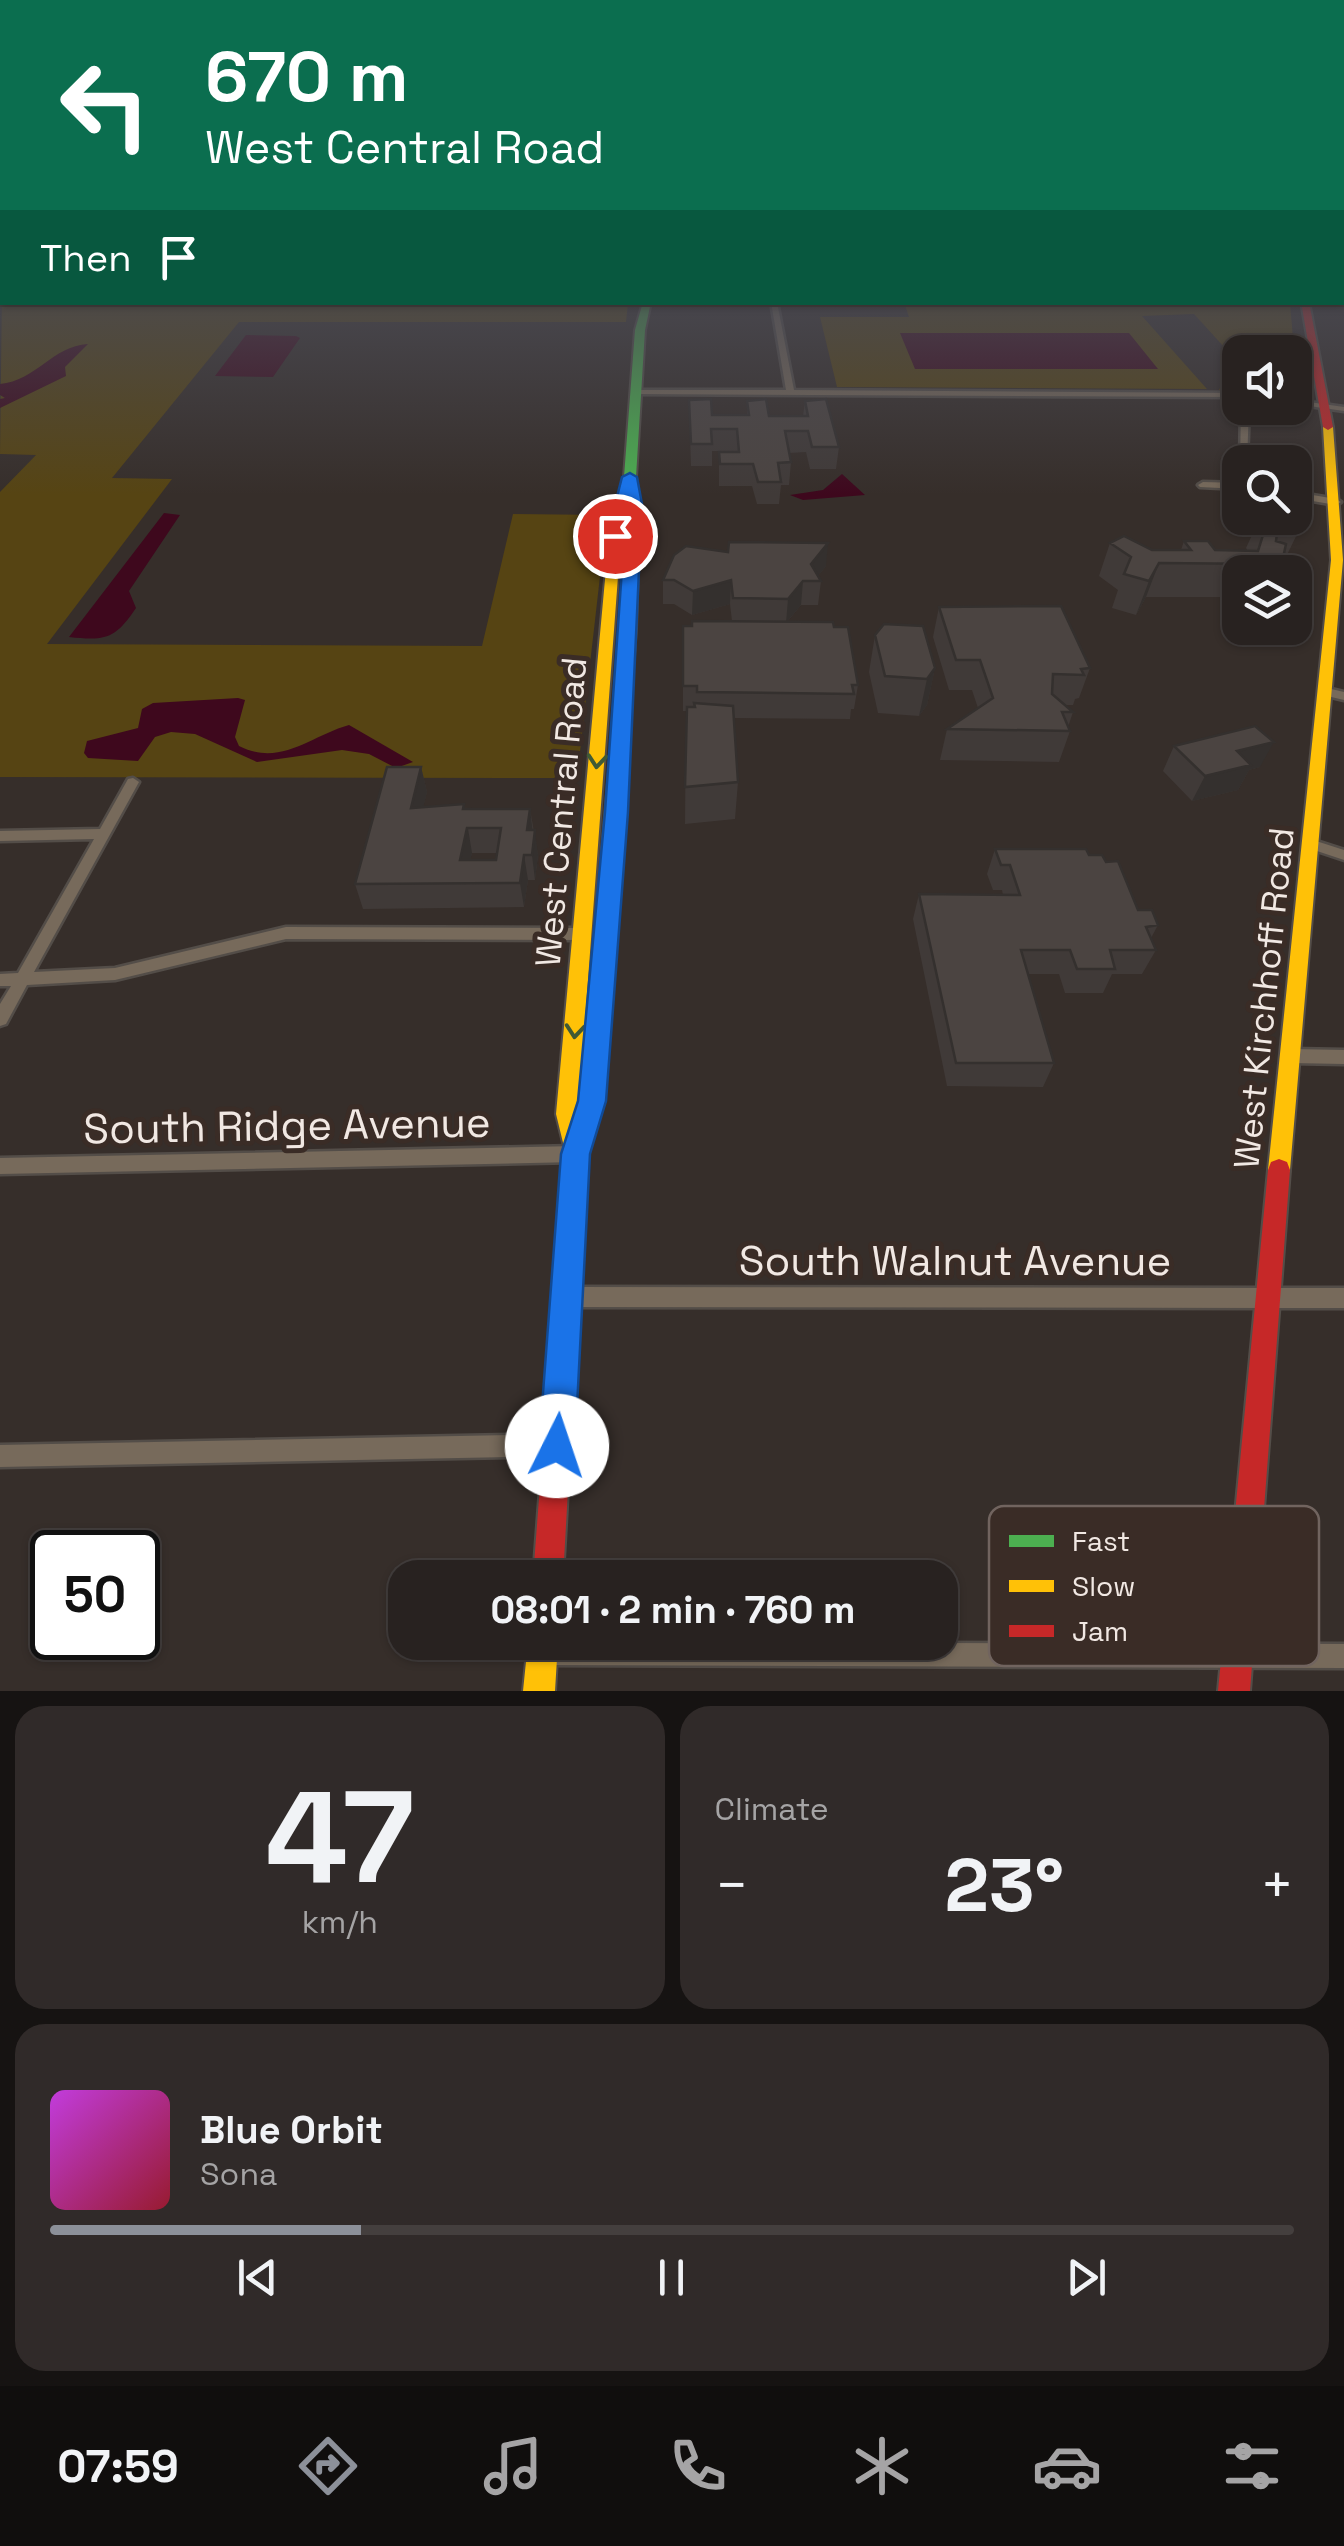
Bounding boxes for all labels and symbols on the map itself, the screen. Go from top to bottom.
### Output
pin [573,494,658,579]
street label: West Central Road [526,655,596,969]
one-way arrow [587,753,609,769]
street label: West Kirchhoff Road [1224,825,1304,1171]
one-way arrow [564,1024,586,1040]
street label: South Ridge Avenue [83,1095,491,1156]
street label: South Walnut Avenue [739,1234,1171,1287]
position arrow [505,1394,609,1498]
legend [989,1506,1319,1666]
text: Fast [1072,1523,1130,1559]
speed limit sign: 50 [30,1530,160,1660]
text: Slow [1072,1568,1135,1604]
text: Jam [1072,1613,1128,1649]

